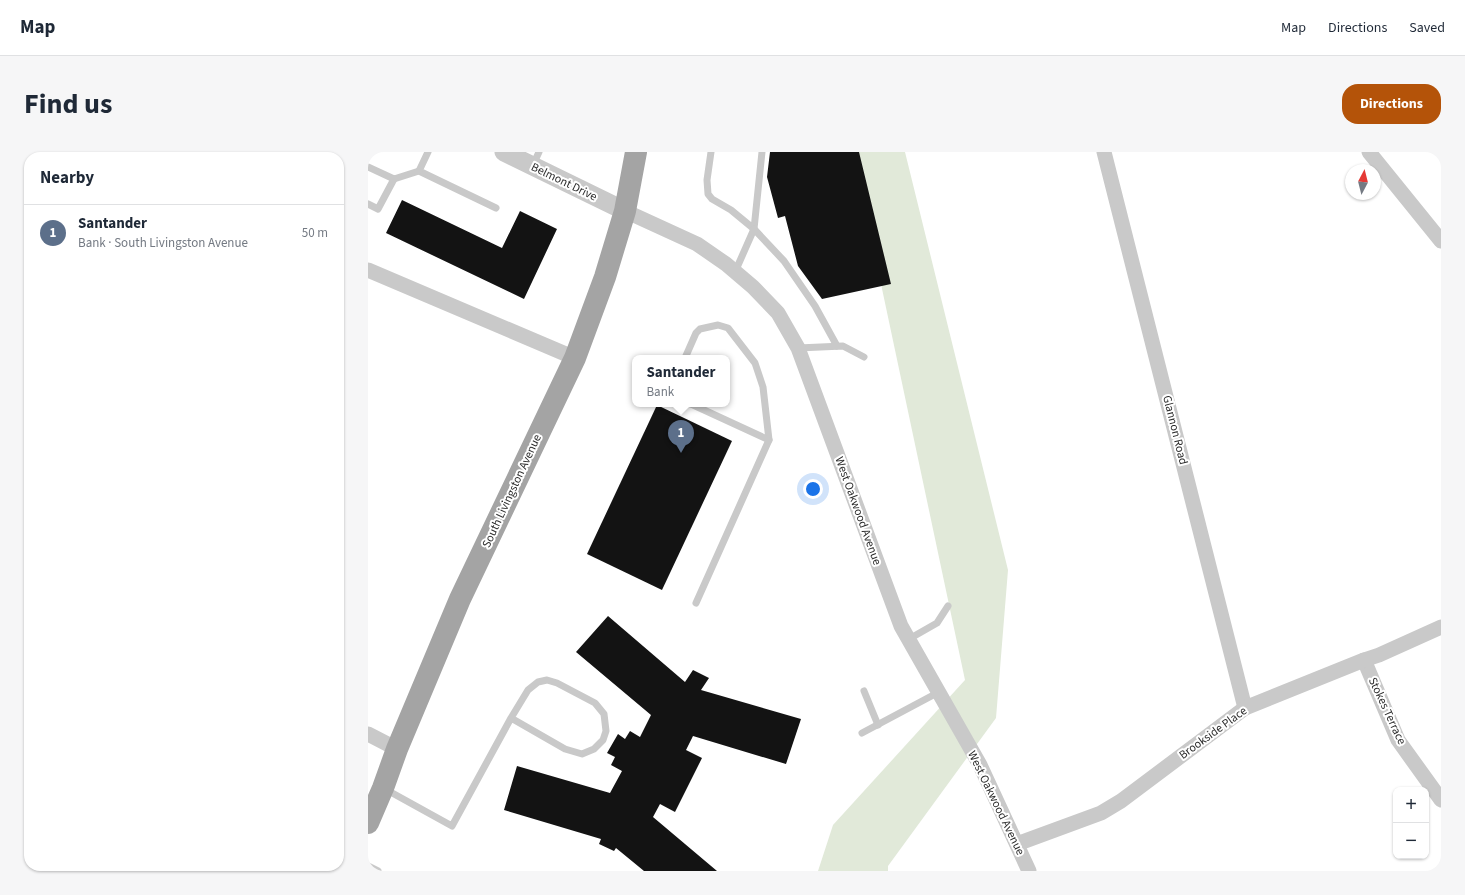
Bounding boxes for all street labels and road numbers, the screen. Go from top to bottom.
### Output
street label: Belmont Drive [528,159,600,205]
street label: Glannon Road [1158,394,1192,466]
street label: South Livingston Avenue [478,431,546,551]
street label: West Oakwood Avenue [830,454,886,568]
street label: Stokes Terrace [1364,675,1410,747]
street label: Brookside Place [1176,703,1250,763]
street label: West Oakwood Avenue [963,748,1029,858]

